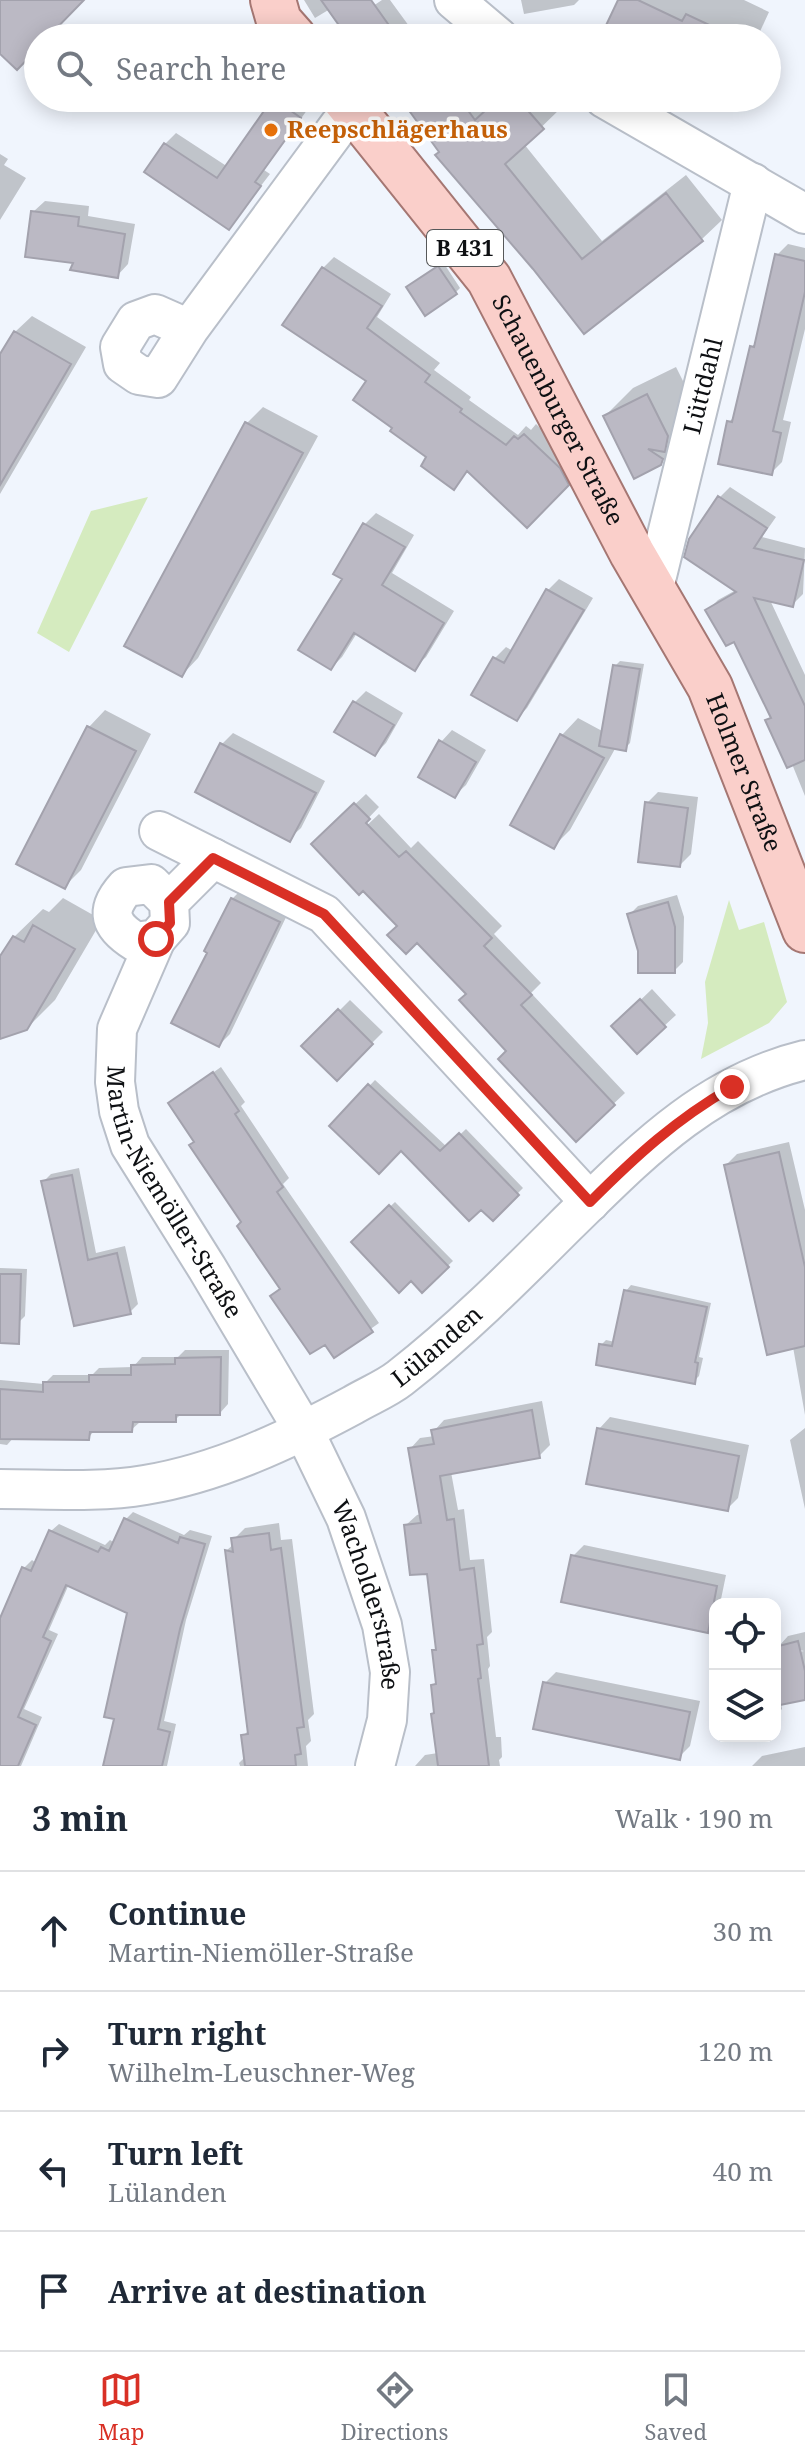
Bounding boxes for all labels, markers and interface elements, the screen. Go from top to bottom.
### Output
search box [24,24,781,112]
icon: search [52,46,96,90]
text: Search here [116,48,286,89]
place label: Reepschlägerhaus [287,112,508,145]
marker: Reepschlägerhaus [262,121,280,139]
road number: B 431 [427,230,503,266]
street label: Schauenburger Straße [485,288,633,531]
street label: Lüttdahl [674,334,730,437]
street label: Holmer Straße [699,688,791,856]
route start [138,921,174,957]
street label: Martin-Niemöller-Straße [100,1065,251,1324]
route end [714,1069,750,1105]
street label: Lülanden [384,1297,489,1394]
street label: Wacholderstraße [325,1494,409,1691]
map controls [709,1598,781,1742]
button: locate [709,1598,781,1670]
button: layers [709,1670,781,1742]
text: 3 min [32,1795,128,1841]
text: Walk · 190 m [615,1800,773,1836]
text: Continue [108,1893,246,1934]
icon: ahead [32,1909,76,1953]
text: 30 m [713,1913,773,1949]
text: Martin-Niemöller-Straße [108,1934,414,1970]
text: Turn right [108,2013,266,2054]
icon: right [32,2029,76,2073]
text: 120 m [698,2033,773,2069]
text: Wilhelm-Leuschner-Weg [108,2054,415,2090]
text: Turn left [108,2133,243,2174]
icon: left [32,2149,76,2193]
text: 40 m [713,2153,773,2189]
text: Lülanden [108,2174,227,2210]
icon: arrive [32,2269,76,2313]
text: Arrive at destination [108,2271,427,2312]
tab: Map [98,2368,145,2446]
tab: Directions [341,2368,448,2446]
tab: Saved [645,2368,707,2446]

